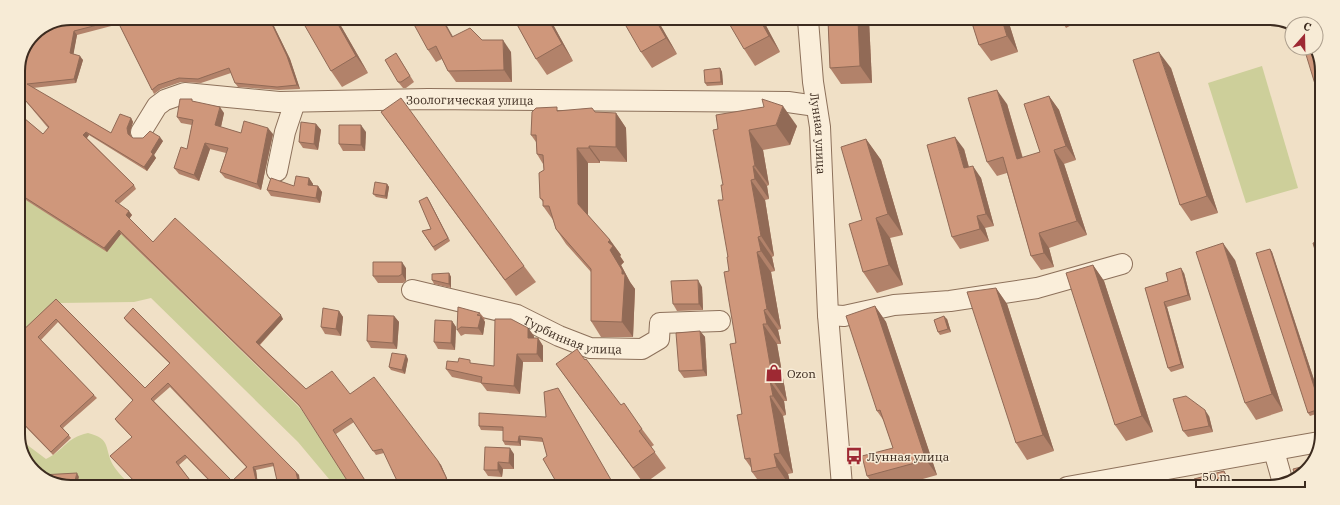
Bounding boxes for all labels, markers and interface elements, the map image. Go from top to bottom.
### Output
north arrow [1284,16,1324,56]
text: С [1302,19,1313,34]
street label: Зоологическая улица [406,91,534,107]
street label: Лунная улица [807,91,830,175]
street label: Турбинная улица [521,312,622,356]
shop icon: Ozon [764,363,784,383]
place label: Ozon [787,366,816,381]
bus stop icon: Лунная улица [844,446,864,466]
place label: Лунная улица [867,449,950,464]
scale bar [1196,463,1305,489]
text: 50 m [1202,469,1231,484]

